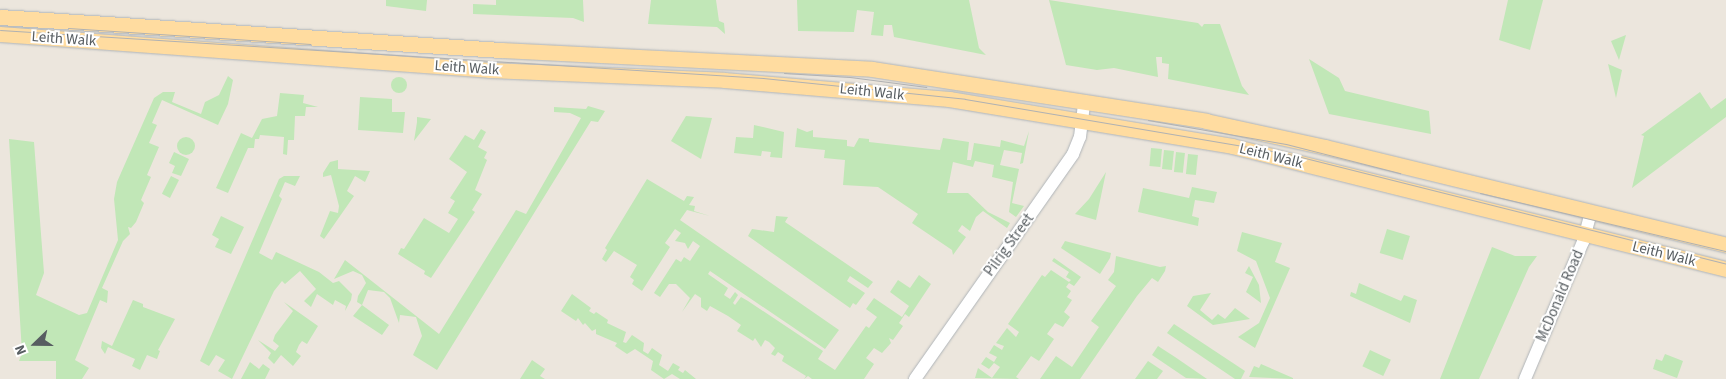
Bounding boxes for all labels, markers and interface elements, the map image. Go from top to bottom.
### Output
street label: Leith Walk [31,28,97,50]
street label: Leith Walk [434,57,500,79]
street label: Leith Walk [839,80,905,104]
street label: Leith Walk [1237,139,1305,173]
street label: Pilrig Street [980,210,1038,280]
street label: Leith Walk [1630,237,1698,271]
street label: McDonald Road [1533,247,1587,345]
north arrow [10,319,60,369]
text: N [10,342,32,358]

